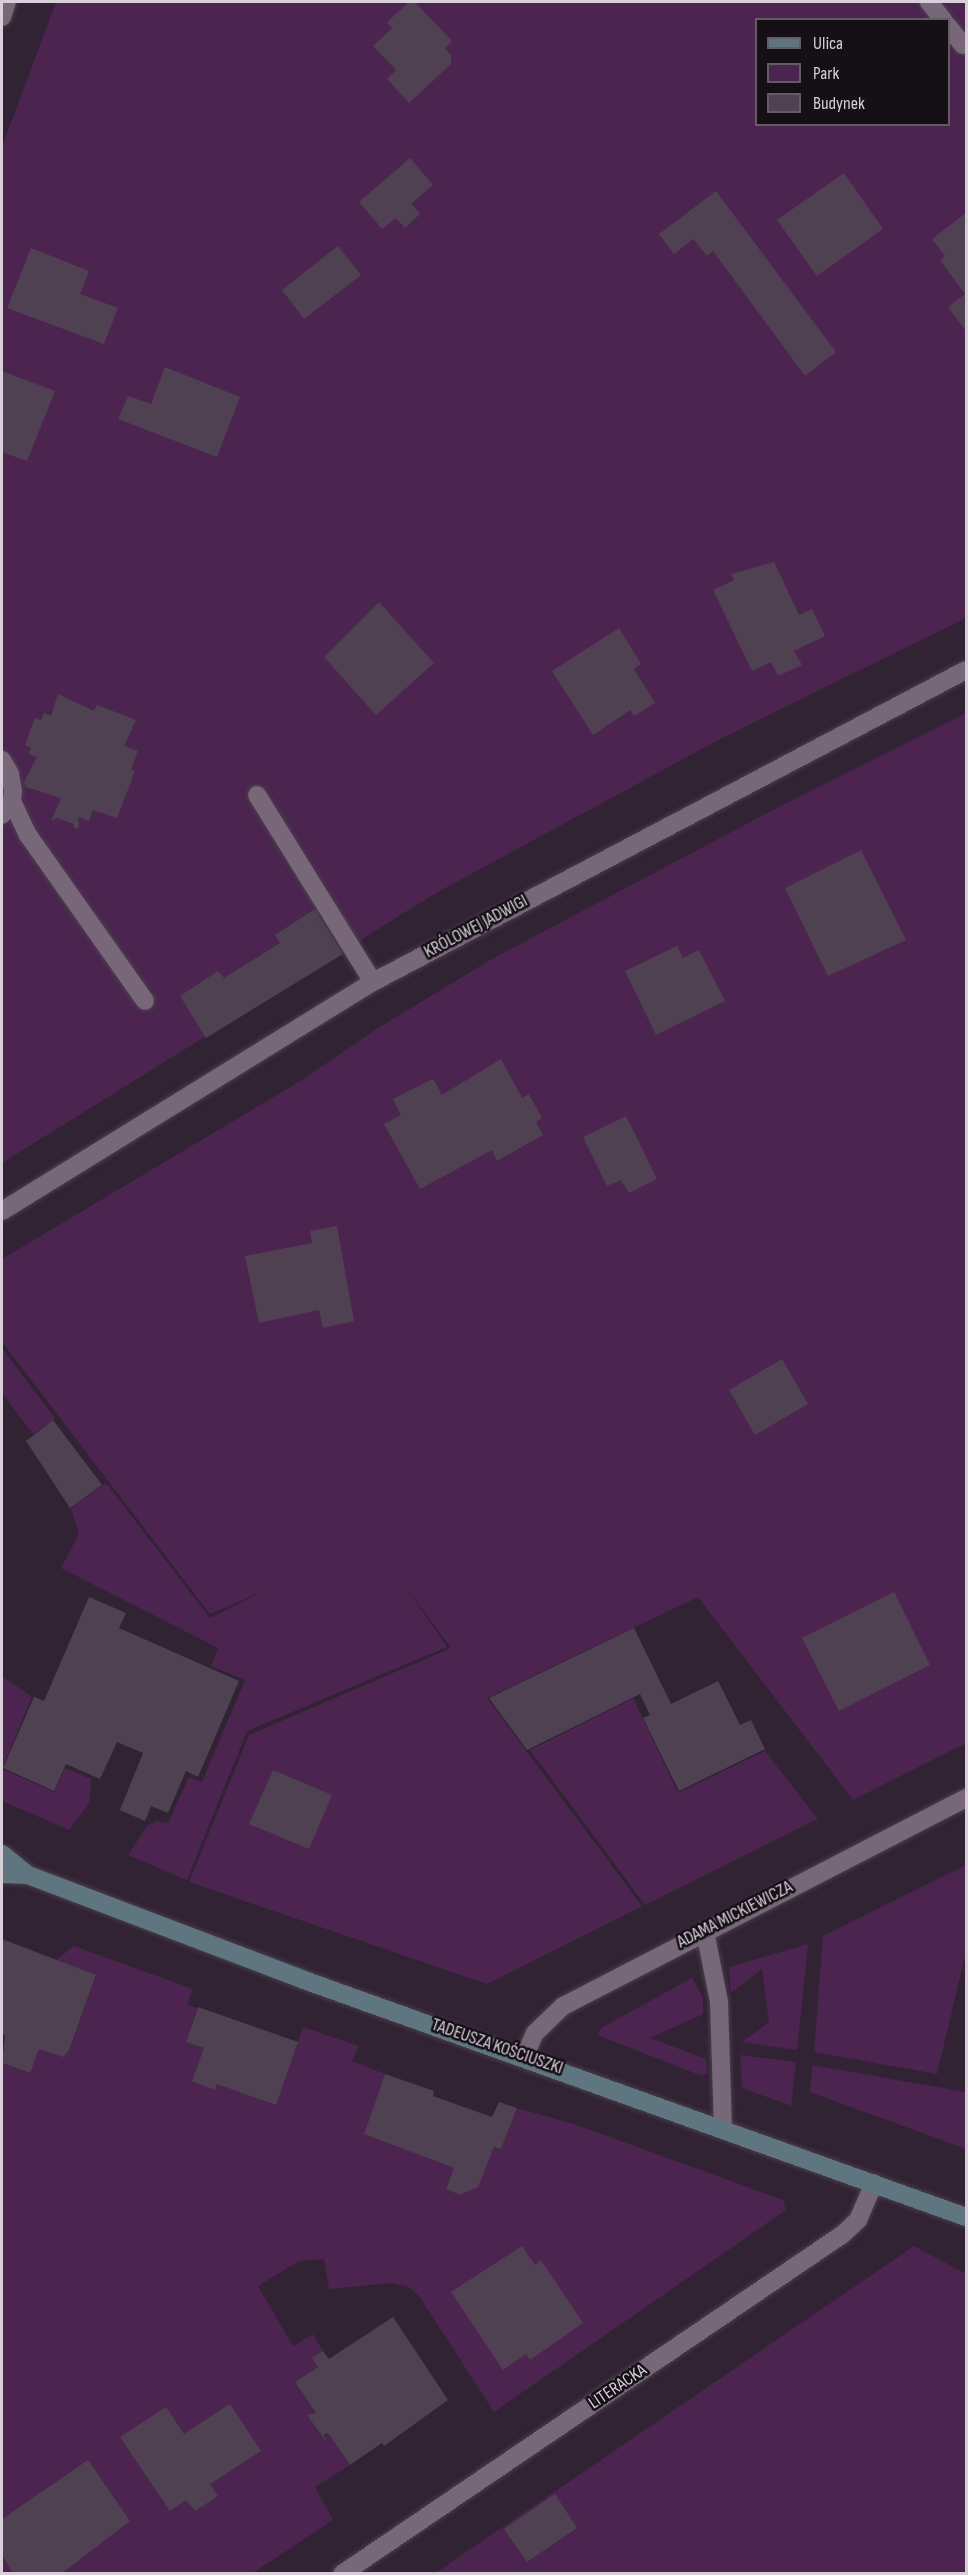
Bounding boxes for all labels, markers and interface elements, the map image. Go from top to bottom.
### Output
legend [755,18,950,126]
text: Ulica [813,33,843,54]
text: Park [813,63,839,84]
text: Budynek [813,93,865,114]
street label: KRÓLOWEJ JADWIGI [421,891,531,963]
street label: ADAMA MICKIEWICZA [674,1877,796,1953]
street label: TADEUSZA KOŚCIUSZKI [428,2014,566,2080]
street label: LITERACKA [585,2360,651,2414]

